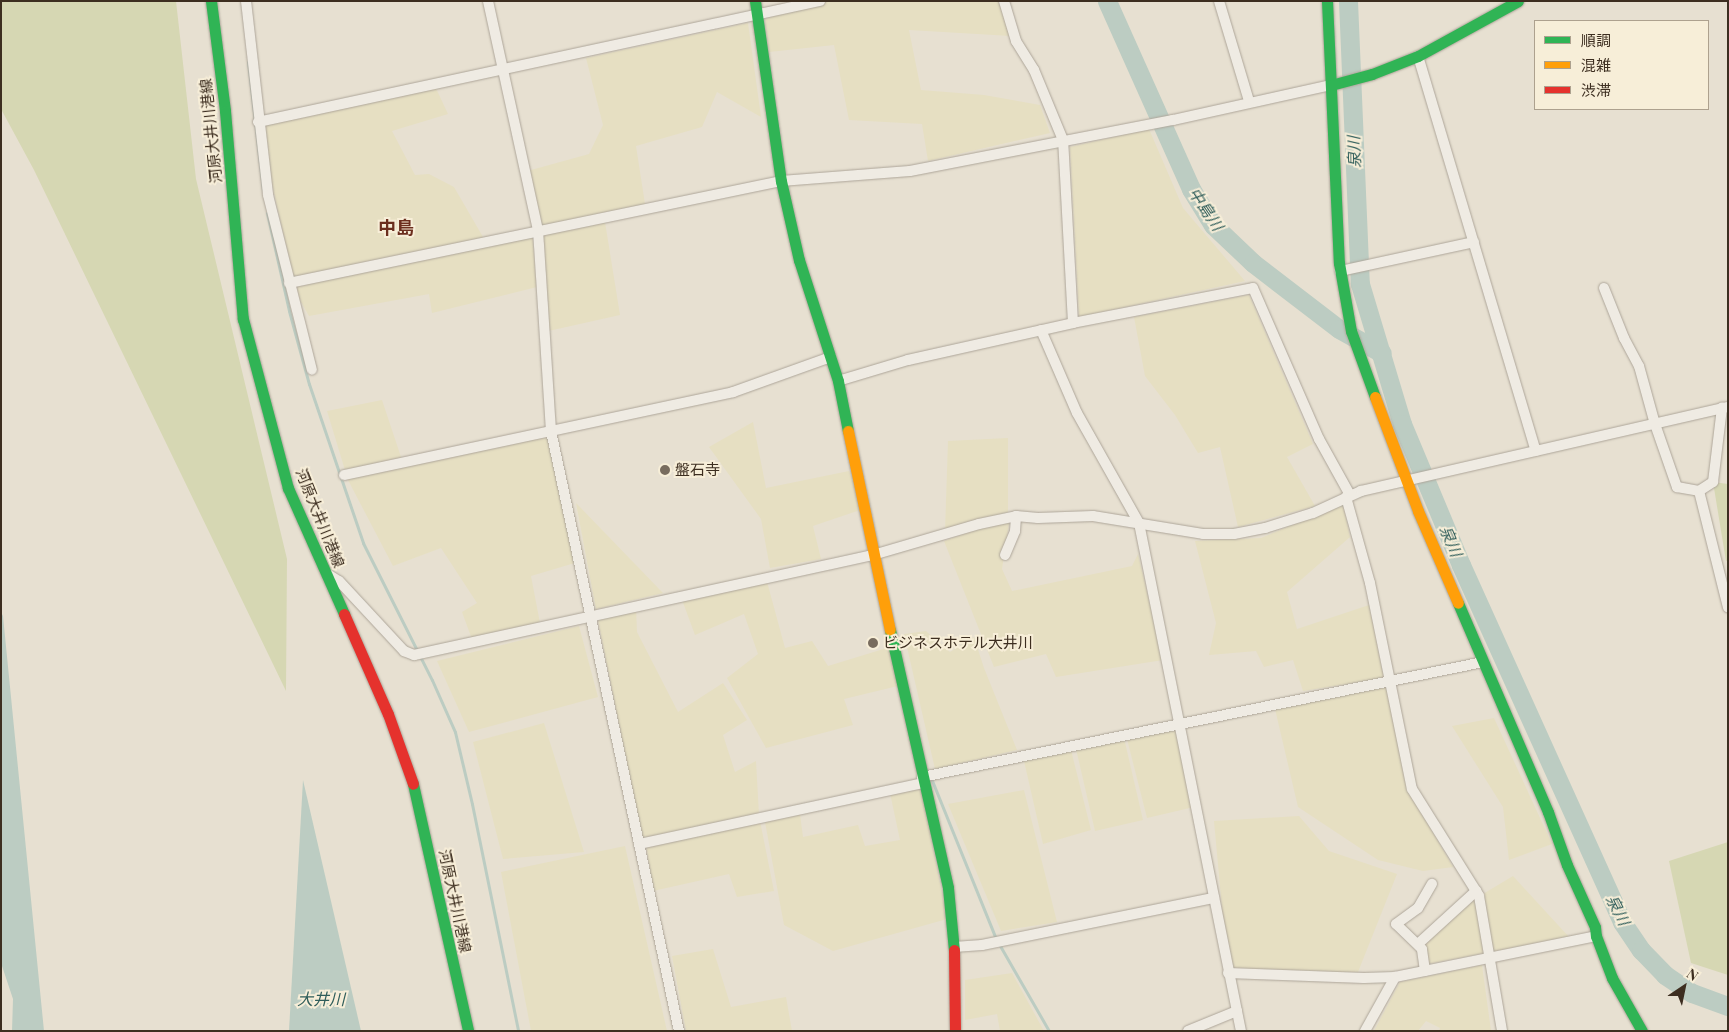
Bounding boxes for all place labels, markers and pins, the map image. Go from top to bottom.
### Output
place label: 盤石寺 [675,461,720,479]
marker: 盤石寺 [659,464,671,476]
place label: ビジネスホテル大井川 [883,634,1033,652]
marker: ビジネスホテル大井川 [867,637,879,649]

